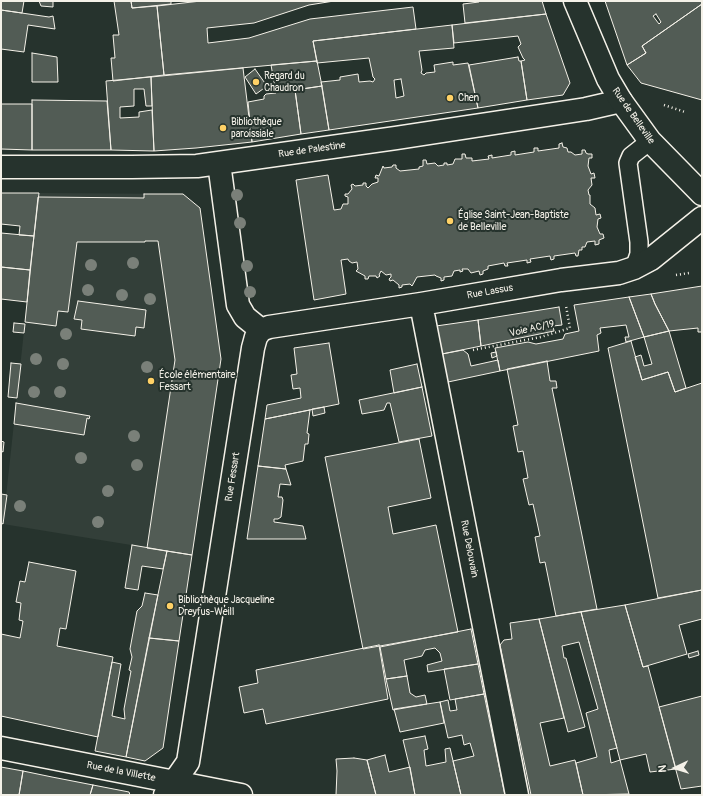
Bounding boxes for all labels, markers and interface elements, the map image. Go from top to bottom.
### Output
place label: Regard du Chaudron [264,70,305,94]
marker: Regard du Chaudron [251,77,261,87]
street label: Rue de Belleville [609,85,657,147]
place label: Chen [458,92,479,104]
marker: Chen [445,93,455,103]
place label: Bibliothèque paroissiale [231,116,282,140]
marker: Bibliothèque paroissiale [218,123,228,133]
street label: Rue de Palestine [278,139,346,161]
place label: Église Saint-Jean-Baptiste de Belleville [458,209,569,232]
marker: Église Saint-Jean-Baptiste de Belleville [445,216,455,226]
street label: Rue Lassus [466,282,514,302]
street label: Voie AC/19 [508,318,556,340]
place label: École élémentaire Fessart [159,369,235,392]
marker: École élémentaire Fessart [146,376,156,386]
street label: Rue Fessart [223,451,243,503]
street label: Rue Delouvain [458,519,480,579]
place label: Bibliothèque Jacqueline Dreyfus-Weill [178,594,275,618]
marker: Bibliothèque Jacqueline Dreyfus-Weill [165,601,175,611]
north arrow [655,748,695,788]
street label: Rue de la Villette [86,759,156,785]
text: N [656,765,669,773]

